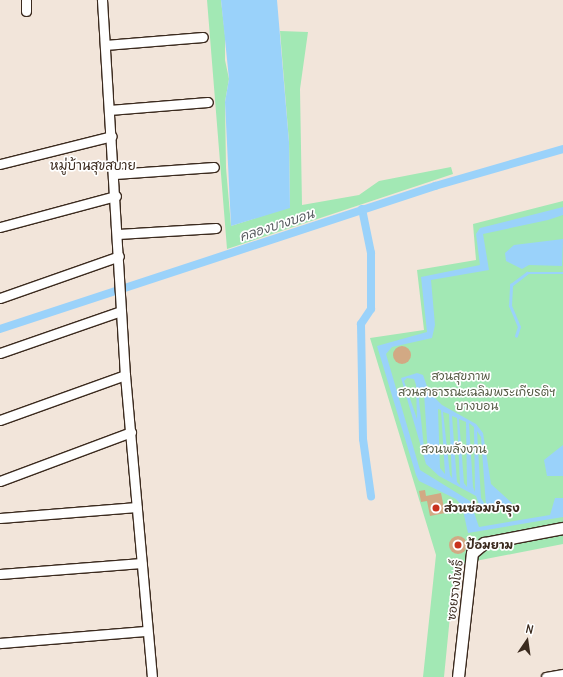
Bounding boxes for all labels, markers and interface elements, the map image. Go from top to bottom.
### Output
district label: หมู่บ้านสุขสบาย [50,158,136,174]
water label: คลองบางบอน [238,207,316,245]
park label: สวนสุขภาพ [431,369,491,383]
park label: สวนสาธารณะเฉลิมพระเกียรติฯ บางบอน [398,385,556,413]
park label: สวนพลังงาน [421,442,487,456]
place label: ส่วนซ่อมบำรุง [444,501,520,515]
marker: ส่วนซ่อมบำรุง [431,503,441,513]
place label: ป้อมยาม [466,538,513,552]
marker: ป้อมยาม [453,540,463,550]
street label: ซอยรางโพธิ์ [444,559,466,621]
north arrow [507,621,547,661]
text: N [524,622,535,637]

